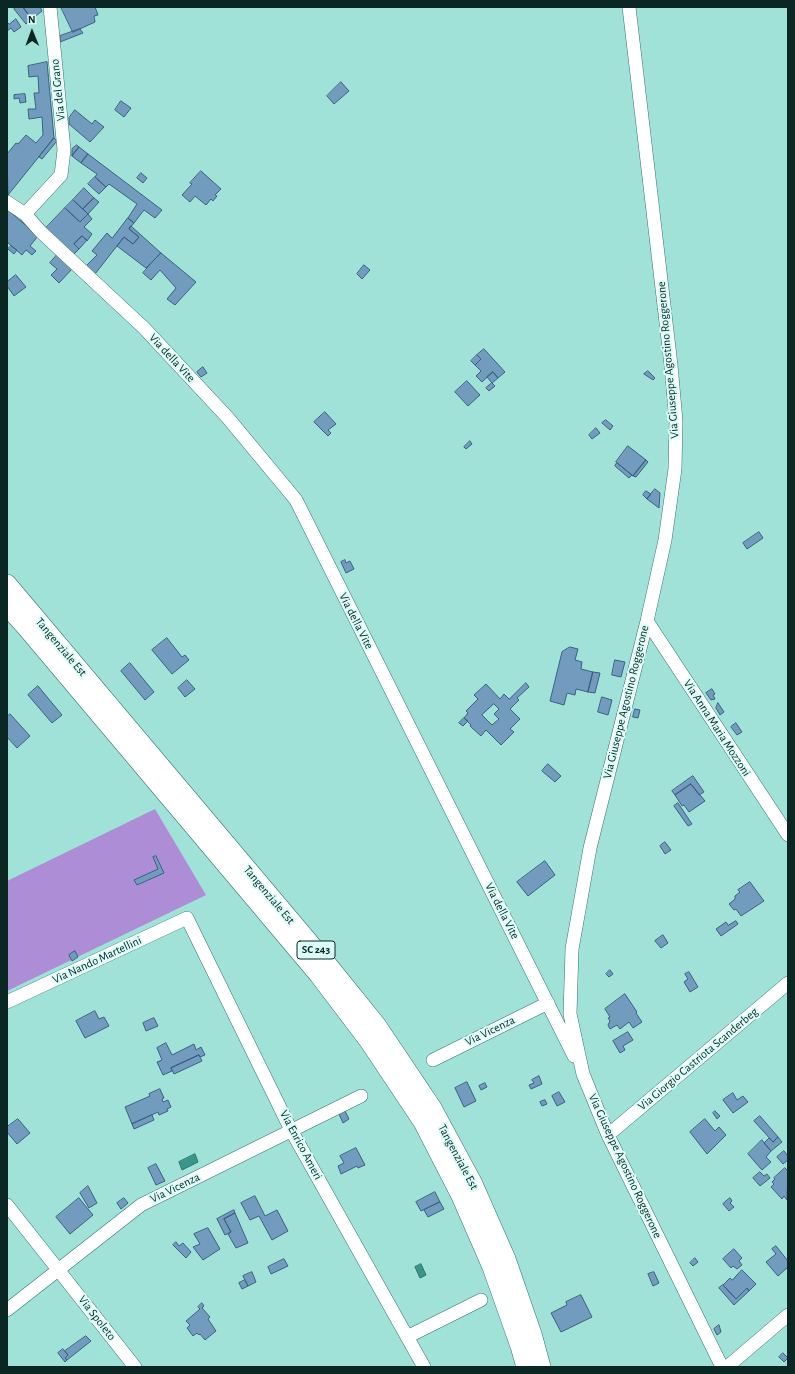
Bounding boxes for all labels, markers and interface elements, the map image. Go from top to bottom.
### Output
north arrow [12,12,52,52]
text: N [28,14,36,25]
street label: Via del Grano [48,58,68,122]
street label: Via Giuseppe Agostino Roggerone [654,281,682,439]
street label: Via della Vite [146,331,198,385]
street label: Via della Vite [336,590,376,652]
street label: Tangenziale Est [32,615,90,679]
street label: Via Giuseppe Agostino Roggerone [600,624,652,780]
street label: Via Anna Maria Mozzoni [680,677,754,779]
street label: Tangenziale Est [240,863,298,927]
street label: Via della Vite [482,880,522,942]
street label: Via Nando Martellini [50,933,144,987]
road number: SC 243 [297,941,335,959]
street label: Via Giorgio Castriota Scanderbeg [635,1005,761,1113]
street label: Via Vicenza [463,1013,517,1049]
street label: Via Giuseppe Agostino Roggerone [585,1091,665,1241]
street label: Via Enrico Ameri [277,1108,325,1182]
street label: Tangenziale Est [435,1122,481,1192]
street label: Via Vicenza [148,1170,202,1206]
street label: Via Spoleto [75,1293,119,1343]

